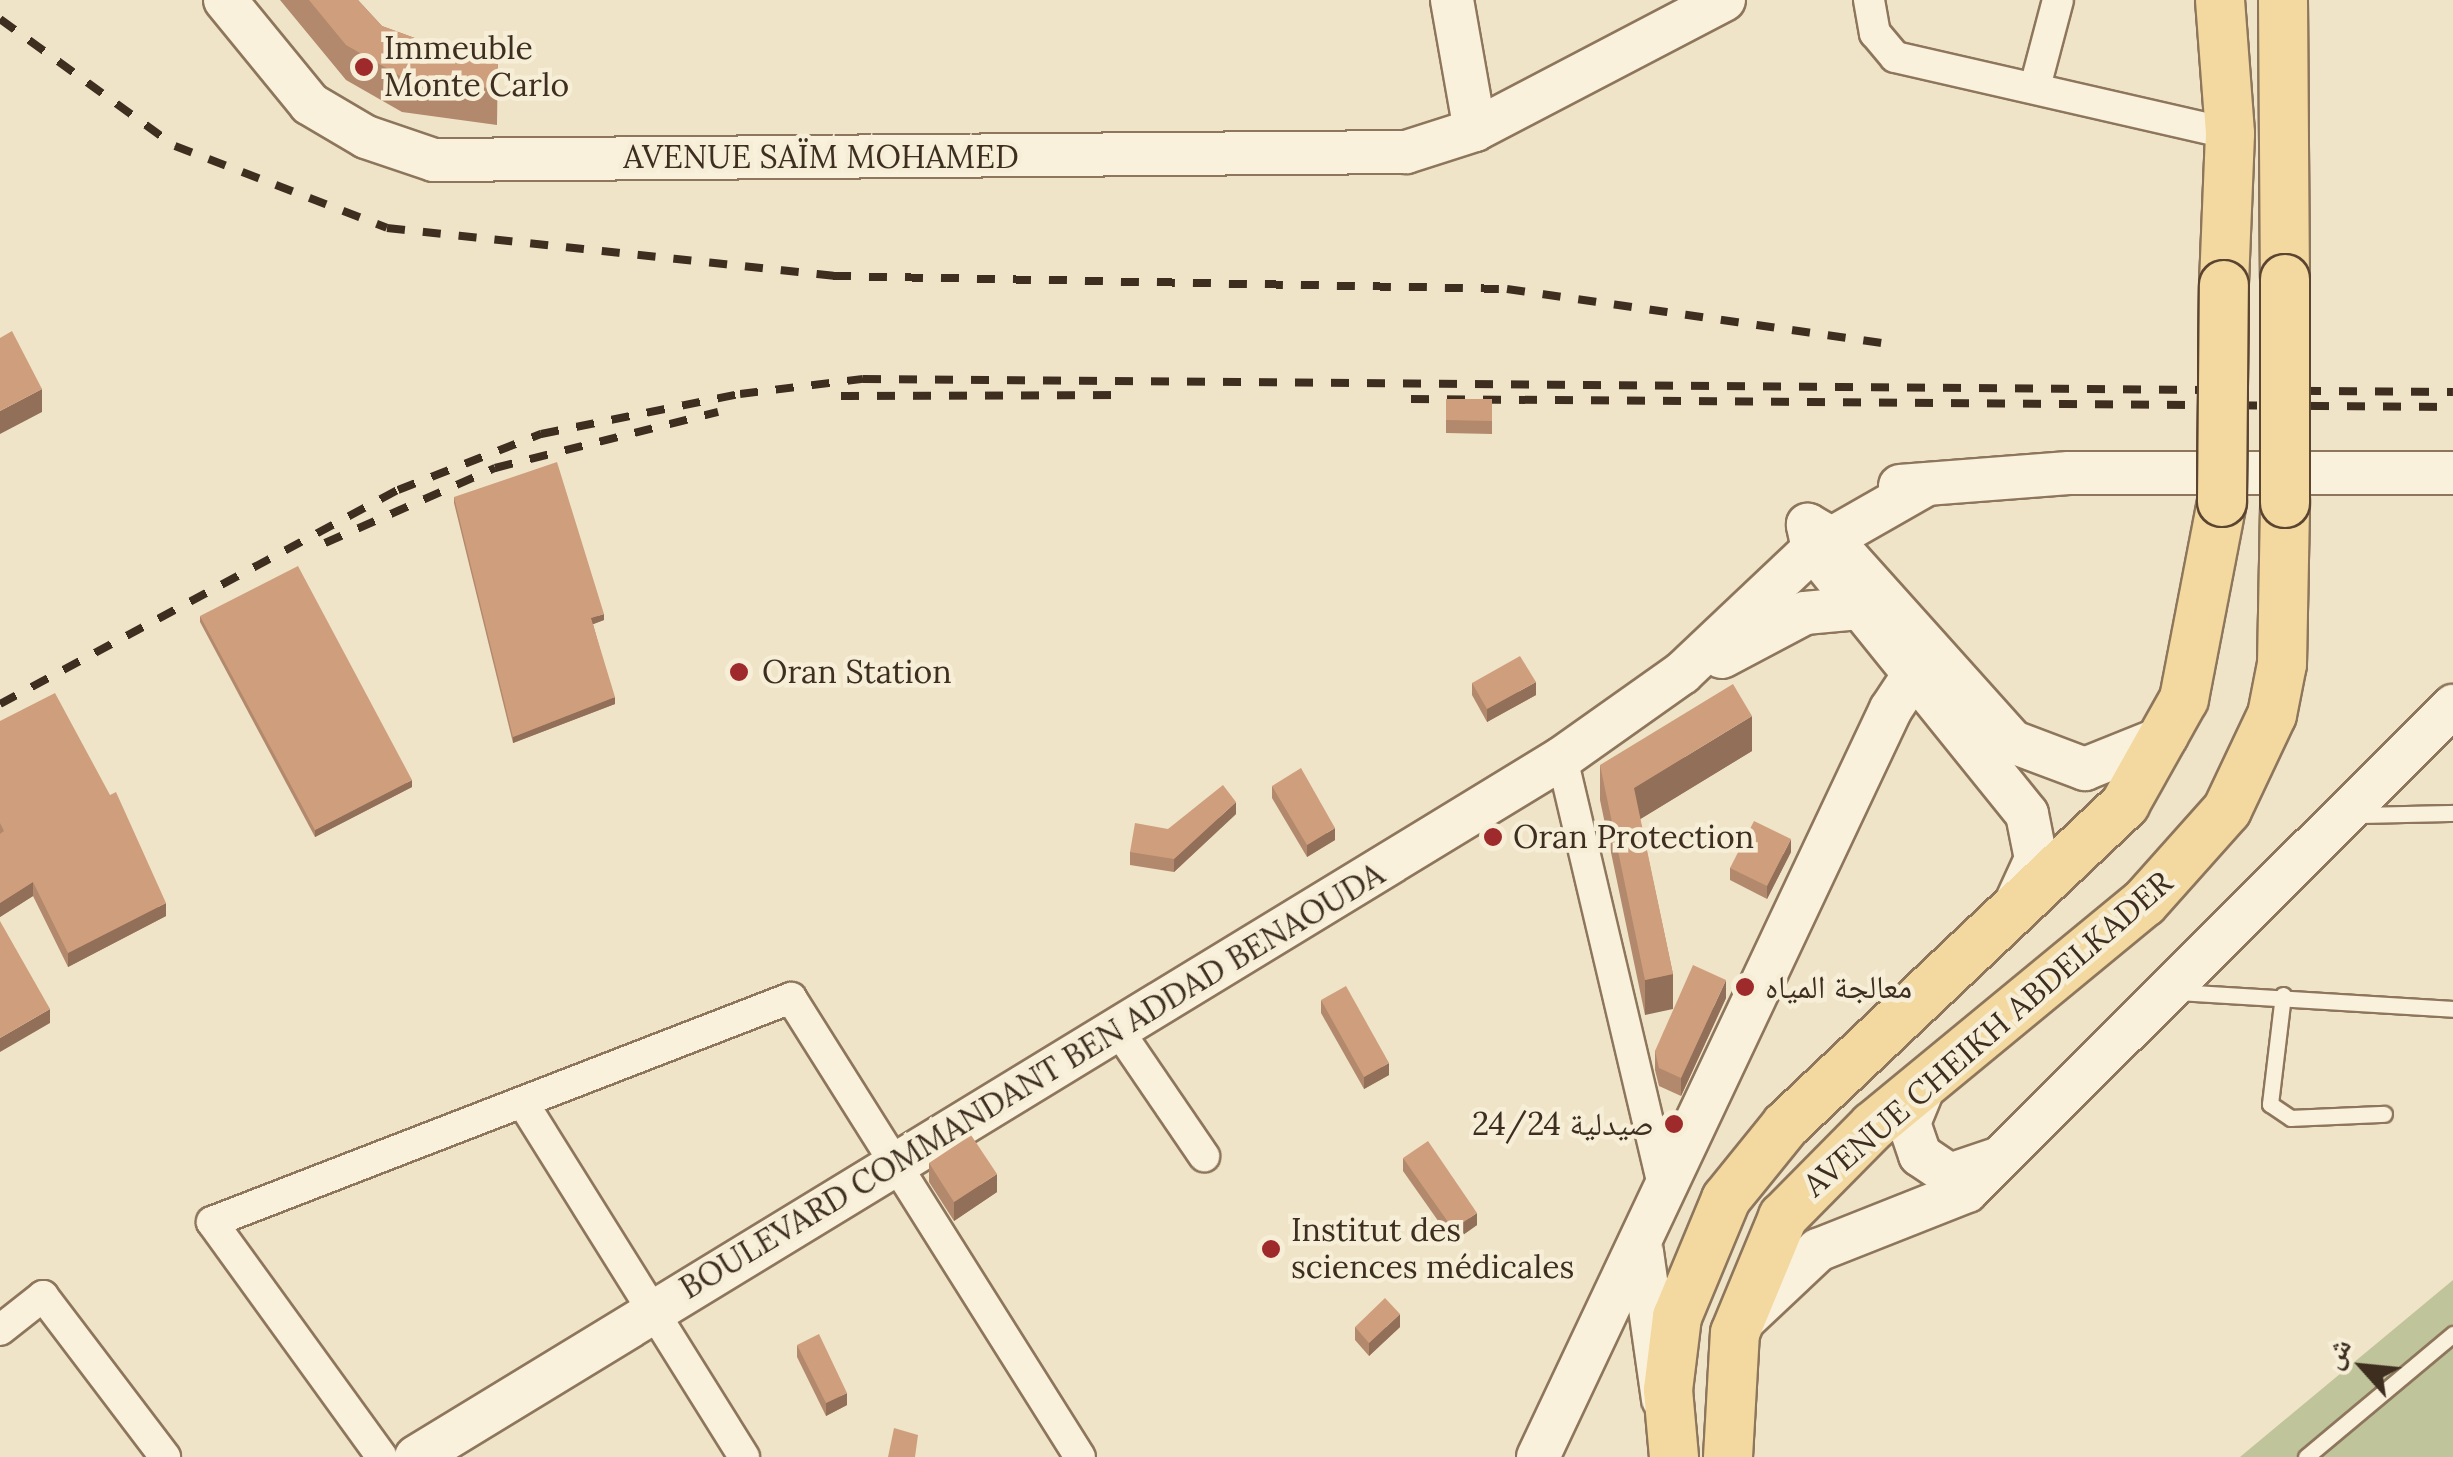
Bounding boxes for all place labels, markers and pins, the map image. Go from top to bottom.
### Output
place label: Immeuble Monte Carlo [384,30,569,105]
marker: Immeuble Monte Carlo [353,56,375,78]
place label: Oran Station [762,653,952,691]
marker: Oran Station [726,659,752,685]
place label: Oran Protection [1513,818,1754,856]
marker: Oran Protection [1482,826,1504,848]
place label: معالجة المياه [1765,968,1912,1006]
marker: معالجة المياه [1734,976,1756,998]
place label: صيدلية 24/24 [1472,1105,1654,1143]
marker: صيدلية 24/24 [1663,1113,1685,1135]
place label: Institut des sciences médicales [1291,1212,1574,1287]
marker: Institut des sciences médicales [1260,1238,1282,1260]

